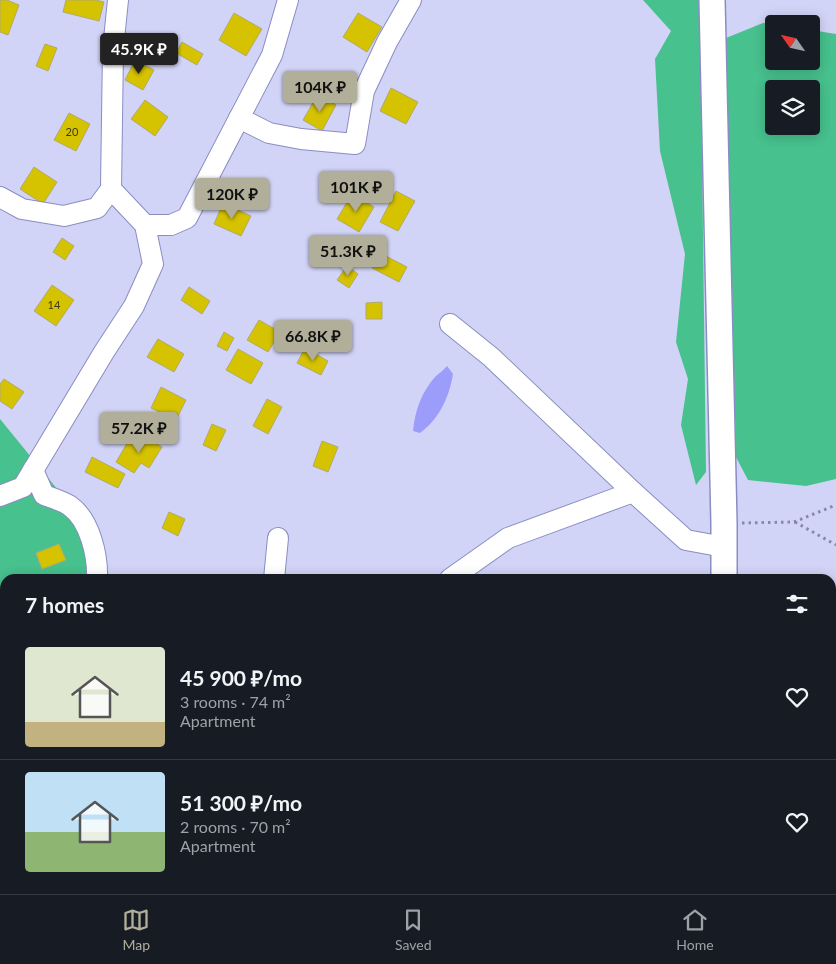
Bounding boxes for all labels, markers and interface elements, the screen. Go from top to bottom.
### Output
north arrow [765,15,820,70]
map controls [765,15,820,135]
pin: 45.9K ₽ [93,32,185,75]
text: 45.9K ₽ [111,39,167,58]
pin: 104K ₽ [279,70,361,113]
text: 104K ₽ [294,77,346,96]
button: layers [765,80,820,135]
house number: 20 [66,125,79,138]
pin: 101K ₽ [315,170,397,213]
text: 101K ₽ [330,177,382,196]
pin: 120K ₽ [191,178,273,220]
text: 120K ₽ [206,184,258,203]
pin: 51.3K ₽ [302,234,394,277]
text: 51.3K ₽ [320,241,376,260]
house number: 14 [48,298,61,311]
pin: 66.8K ₽ [267,320,359,362]
text: 66.8K ₽ [285,326,341,345]
pin: 57.2K ₽ [93,412,185,454]
text: 57.2K ₽ [111,418,167,437]
icon: filters [783,590,811,618]
text: 7 homes [25,592,104,617]
text: 45 900 ₽/mo [180,665,302,690]
icon: home [65,667,125,727]
icon: heart [783,683,811,711]
text: 3 rooms · 74 m² [180,692,291,711]
text: Apartment [180,711,255,730]
text: 51 300 ₽/mo [180,790,302,815]
icon: home [65,792,125,852]
icon: heart [783,808,811,836]
text: 2 rooms · 70 m² [180,817,291,836]
text: Apartment [180,836,255,855]
tab: Map [122,906,150,953]
tab: Saved [395,906,432,953]
tab: Home [676,906,714,953]

